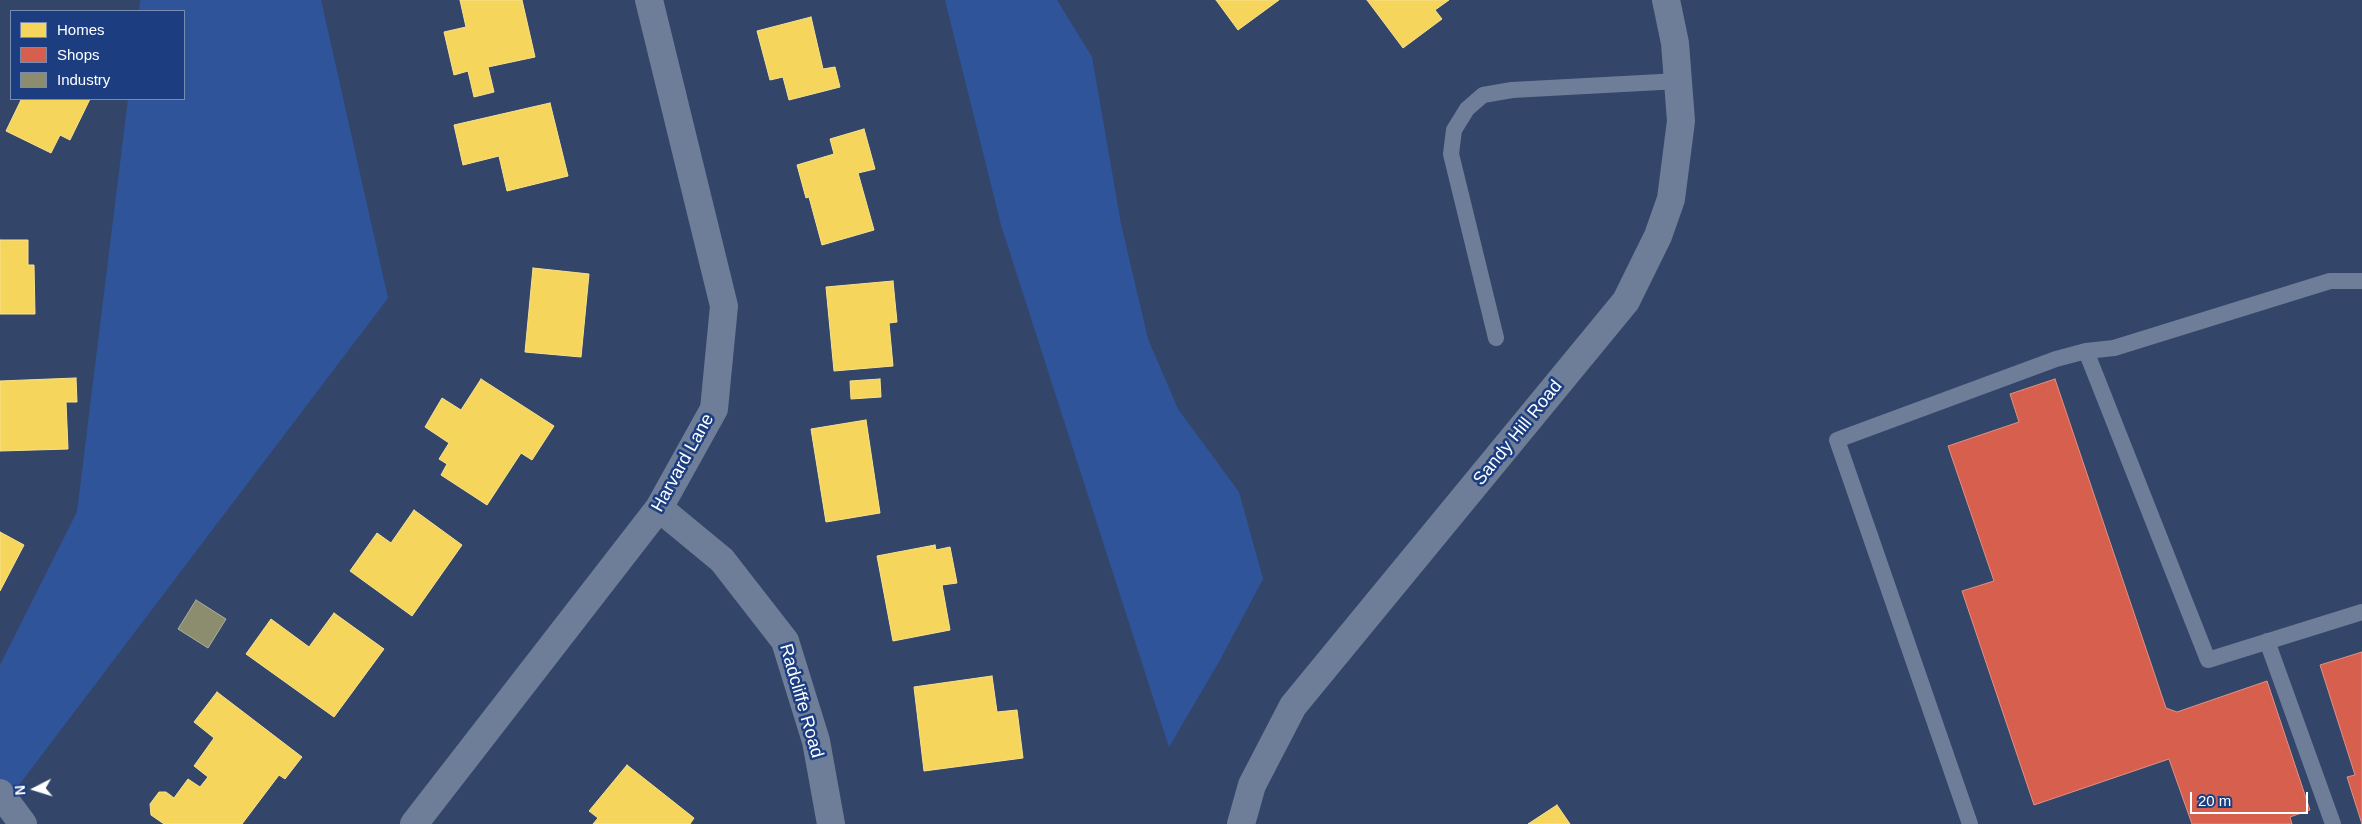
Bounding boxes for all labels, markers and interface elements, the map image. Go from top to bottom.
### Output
legend [10,10,185,100]
text: Homes [57,21,105,38]
text: Shops [57,46,100,63]
text: Industry [57,71,110,88]
street label: Sandy Hill Road [1469,376,1567,490]
street label: Harvard Lane [647,410,719,516]
street label: Radcliffe Road [774,641,828,761]
north arrow [10,764,60,814]
scale bar [2192,782,2310,814]
text: N [12,785,28,796]
text: 20 m [2198,792,2231,809]

